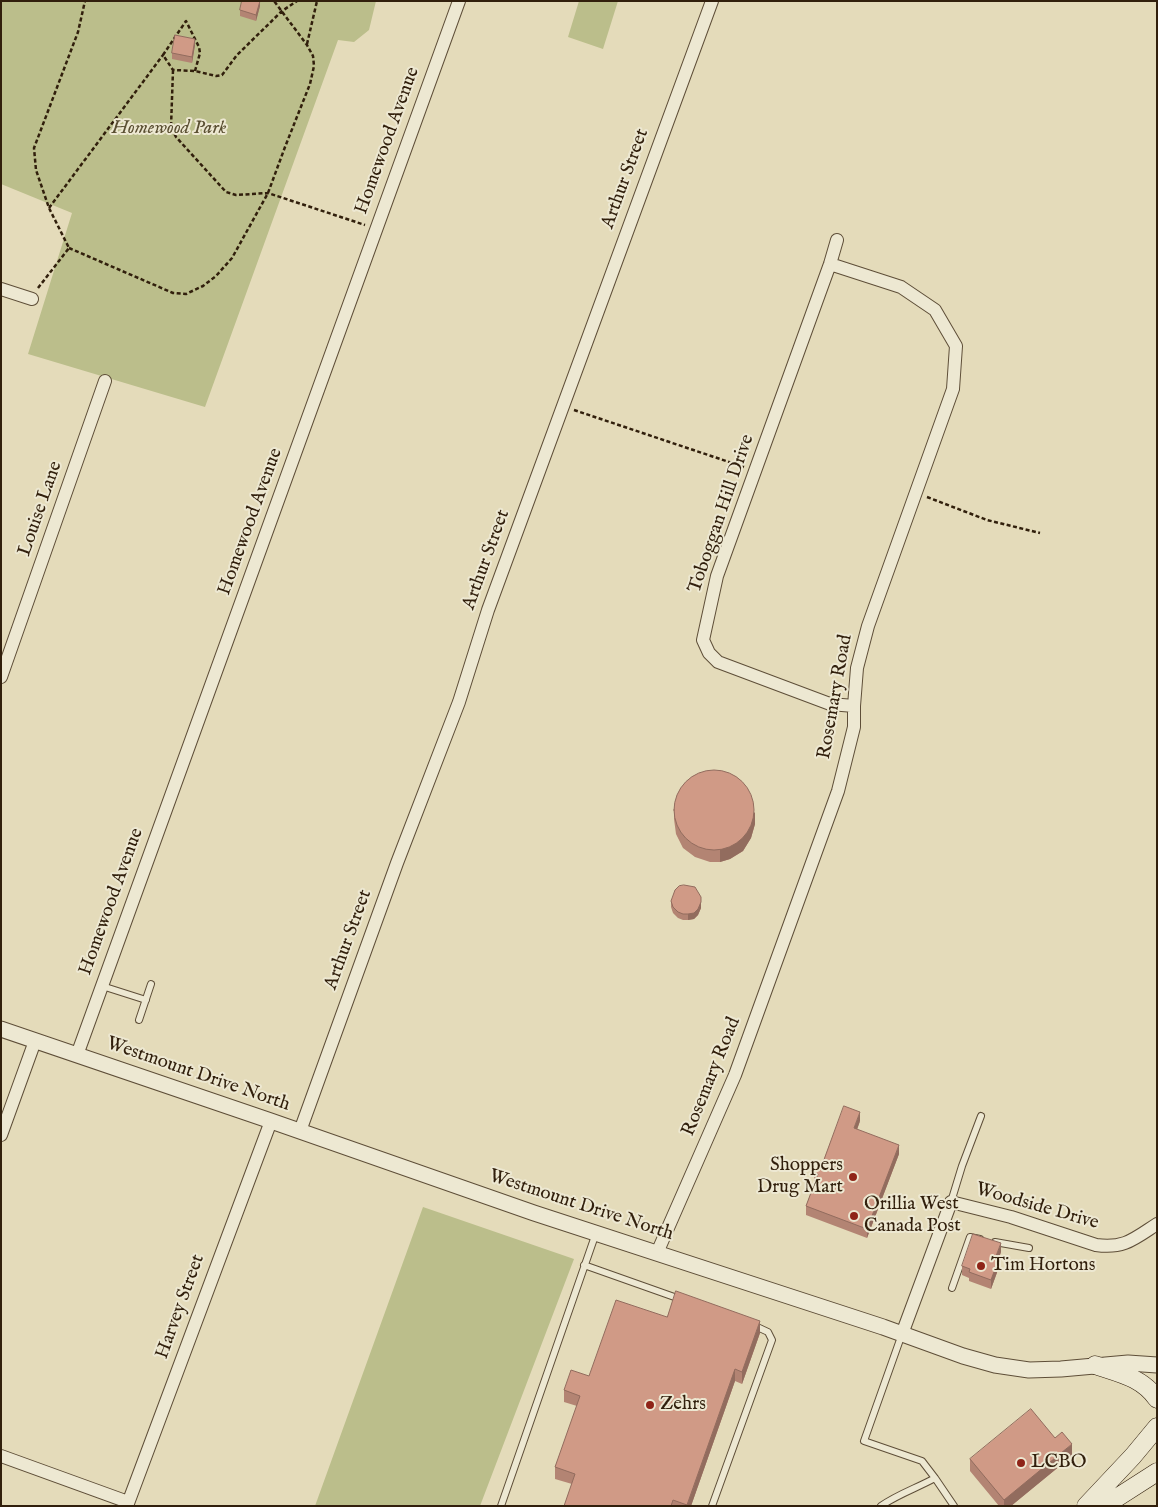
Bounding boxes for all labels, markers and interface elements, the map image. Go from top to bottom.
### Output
street label: Homewood Avenue [351,64,425,218]
park label: Homewood Park [112,118,226,140]
street label: Arthur Street [597,126,655,232]
street label: Toboggan Hill Drive [684,432,760,596]
street label: Homewood Avenue [214,445,288,599]
street label: Louise Lane [14,459,68,559]
street label: Arthur Street [458,507,516,613]
street label: Rosemary Road [814,633,858,761]
street label: Homewood Avenue [75,825,149,979]
street label: Arthur Street [320,887,378,993]
street label: Rosemary Road [678,1014,746,1140]
street label: Westmount Drive North [103,1033,293,1117]
place label: Shoppers Drug Mart [757,1155,843,1199]
street label: Westmount Drive North [486,1165,676,1247]
marker: Shoppers Drug Mart [847,1171,859,1183]
street label: Woodside Drive [973,1179,1101,1235]
place label: Orillia West Canada Post [864,1194,961,1238]
marker: Orillia West Canada Post [848,1210,860,1222]
street label: Harvey Street [152,1252,210,1362]
place label: Tim Hortons [991,1255,1095,1277]
marker: Tim Hortons [975,1260,987,1272]
place label: Zehrs [660,1394,706,1416]
marker: Zehrs [644,1399,656,1411]
place label: LCBO [1031,1452,1086,1474]
marker: LCBO [1015,1457,1027,1469]

